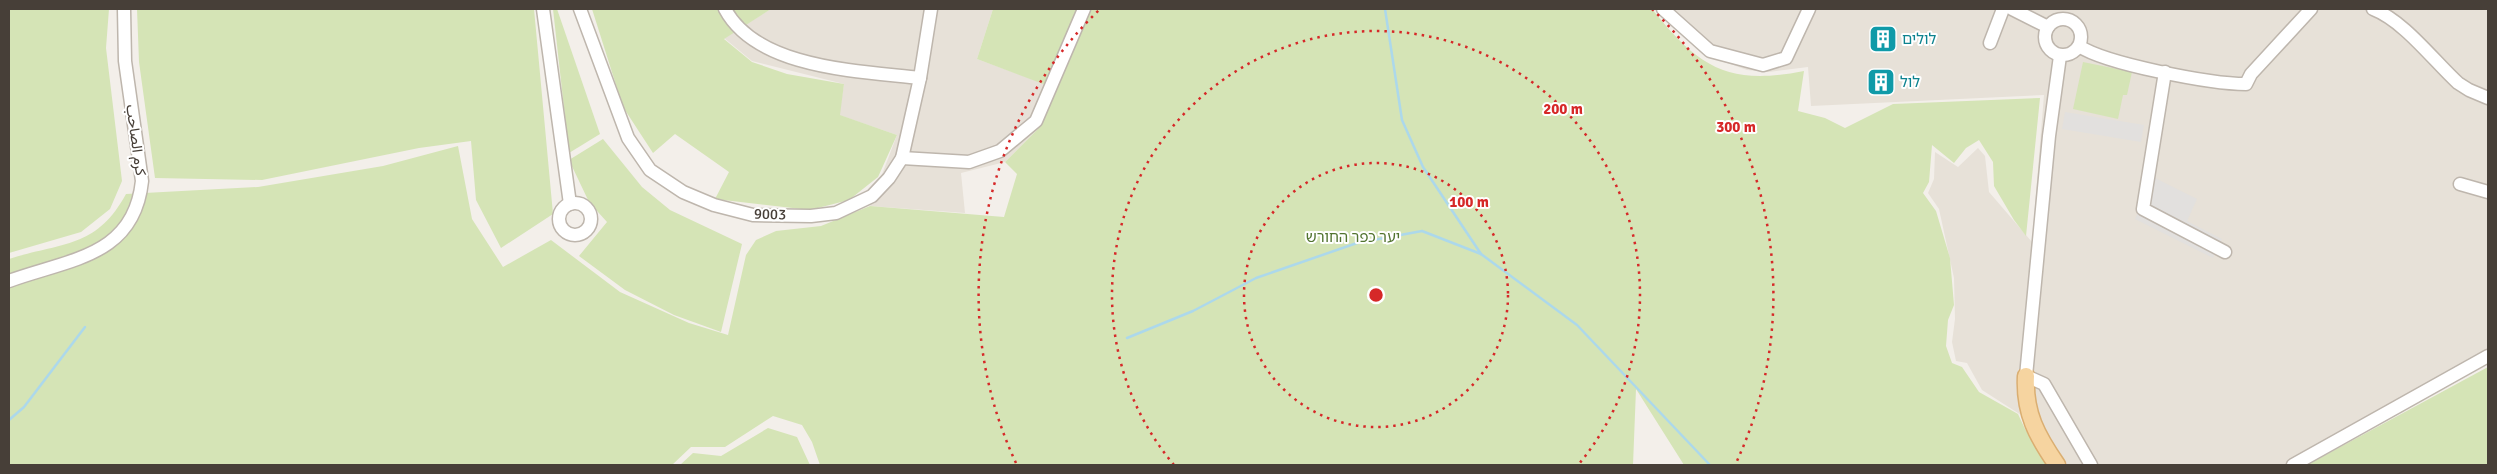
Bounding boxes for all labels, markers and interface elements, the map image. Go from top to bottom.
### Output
building icon: לולים [1868,24,1898,54]
place label: לולים [1902,30,1937,48]
building icon: לול [1866,67,1896,97]
place label: לול [1900,73,1920,91]
text: 200 m [1543,100,1583,118]
street label: كرم الصاحب [121,103,150,177]
text: 300 m [1716,118,1756,136]
text: 100 m [1449,193,1489,211]
street label: 9003 [753,204,787,224]
park label: יער כפר החורש [1306,228,1400,246]
centre of rings [1367,286,1385,304]

